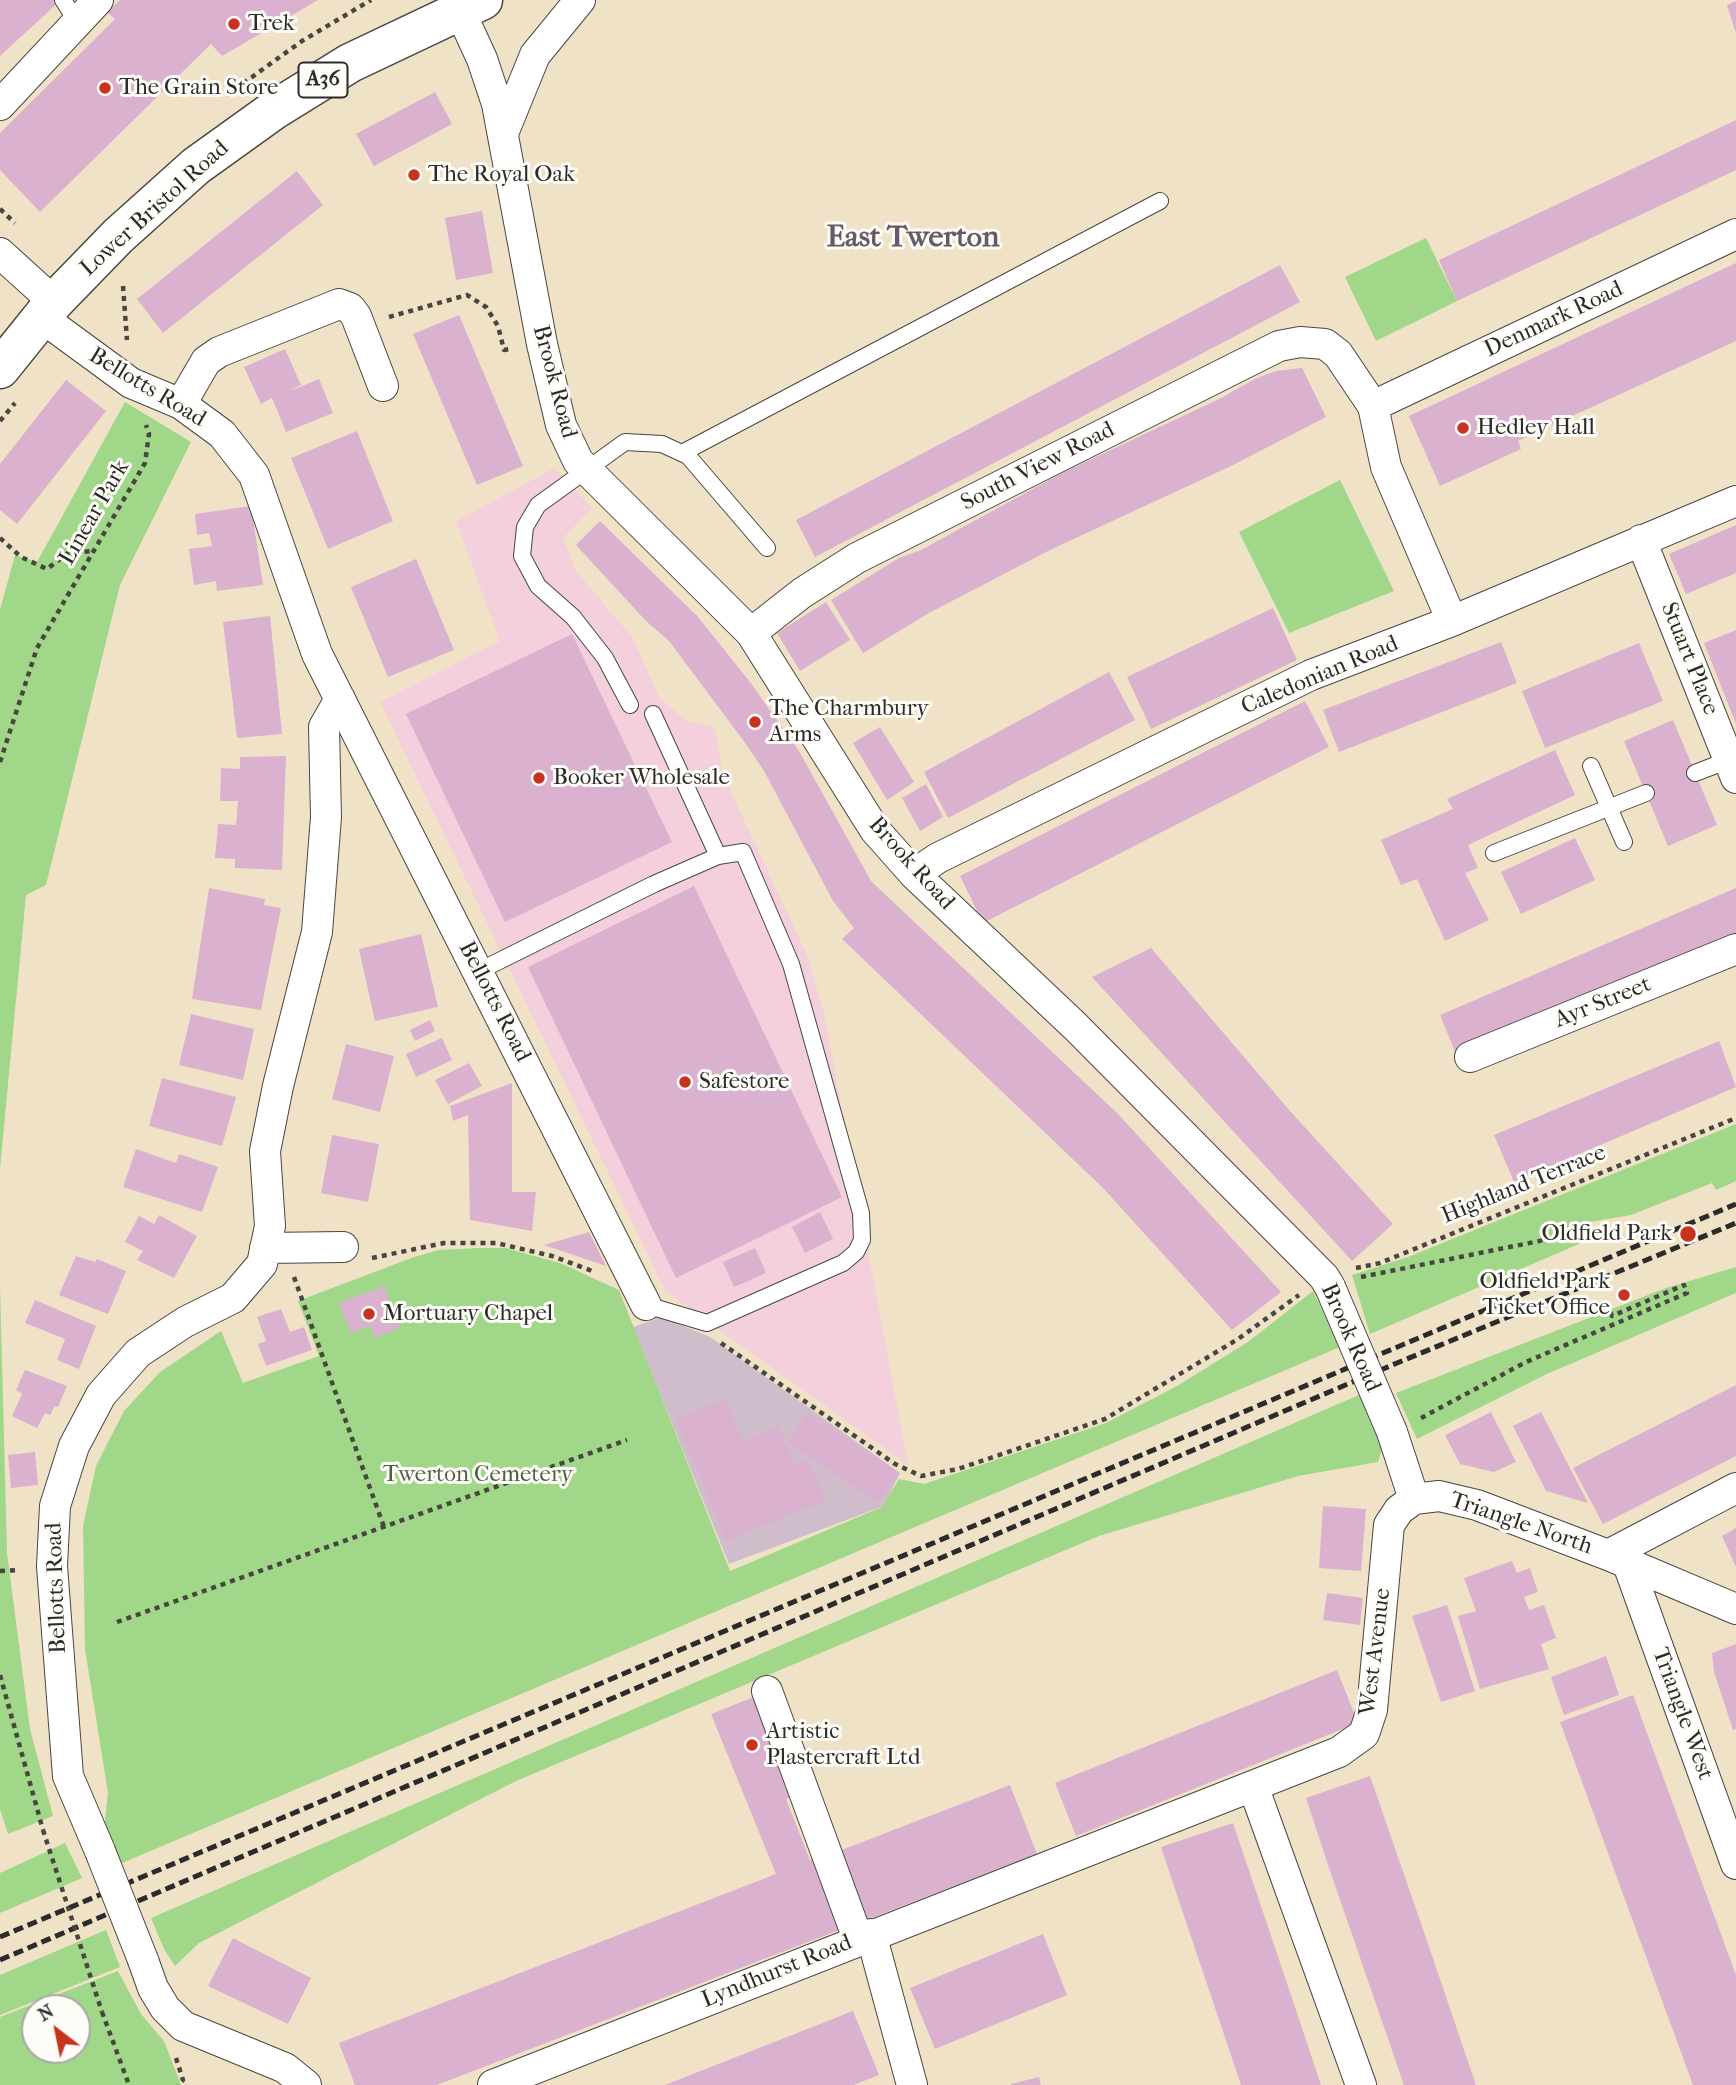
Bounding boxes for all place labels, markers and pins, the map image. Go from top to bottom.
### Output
place label: Trek [248,10,295,38]
marker: Trek [226,16,242,32]
place label: The Grain Store [119,74,278,102]
marker: The Grain Store [97,80,113,96]
place label: The Royal Oak [428,161,575,189]
marker: The Royal Oak [406,167,422,183]
place label: Hedley Hall [1477,414,1595,442]
marker: Hedley Hall [1455,420,1471,436]
place label: The Charmbury Arms [769,695,929,749]
marker: The Charmbury Arms [747,714,763,730]
place label: Booker Wholesale [553,764,730,792]
marker: Booker Wholesale [531,770,547,786]
place label: Safestore [699,1068,789,1096]
marker: Safestore [677,1074,693,1090]
place label: Oldfield Park [1542,1220,1672,1248]
marker: Oldfield Park [1678,1224,1698,1244]
place label: Oldfield Park Ticket Office [1480,1268,1610,1322]
marker: Oldfield Park Ticket Office [1616,1287,1632,1303]
place label: Mortuary Chapel [383,1300,553,1328]
marker: Mortuary Chapel [361,1306,377,1322]
place label: Artistic Plastercraft Ltd [766,1718,921,1772]
marker: Artistic Plastercraft Ltd [744,1737,760,1753]

